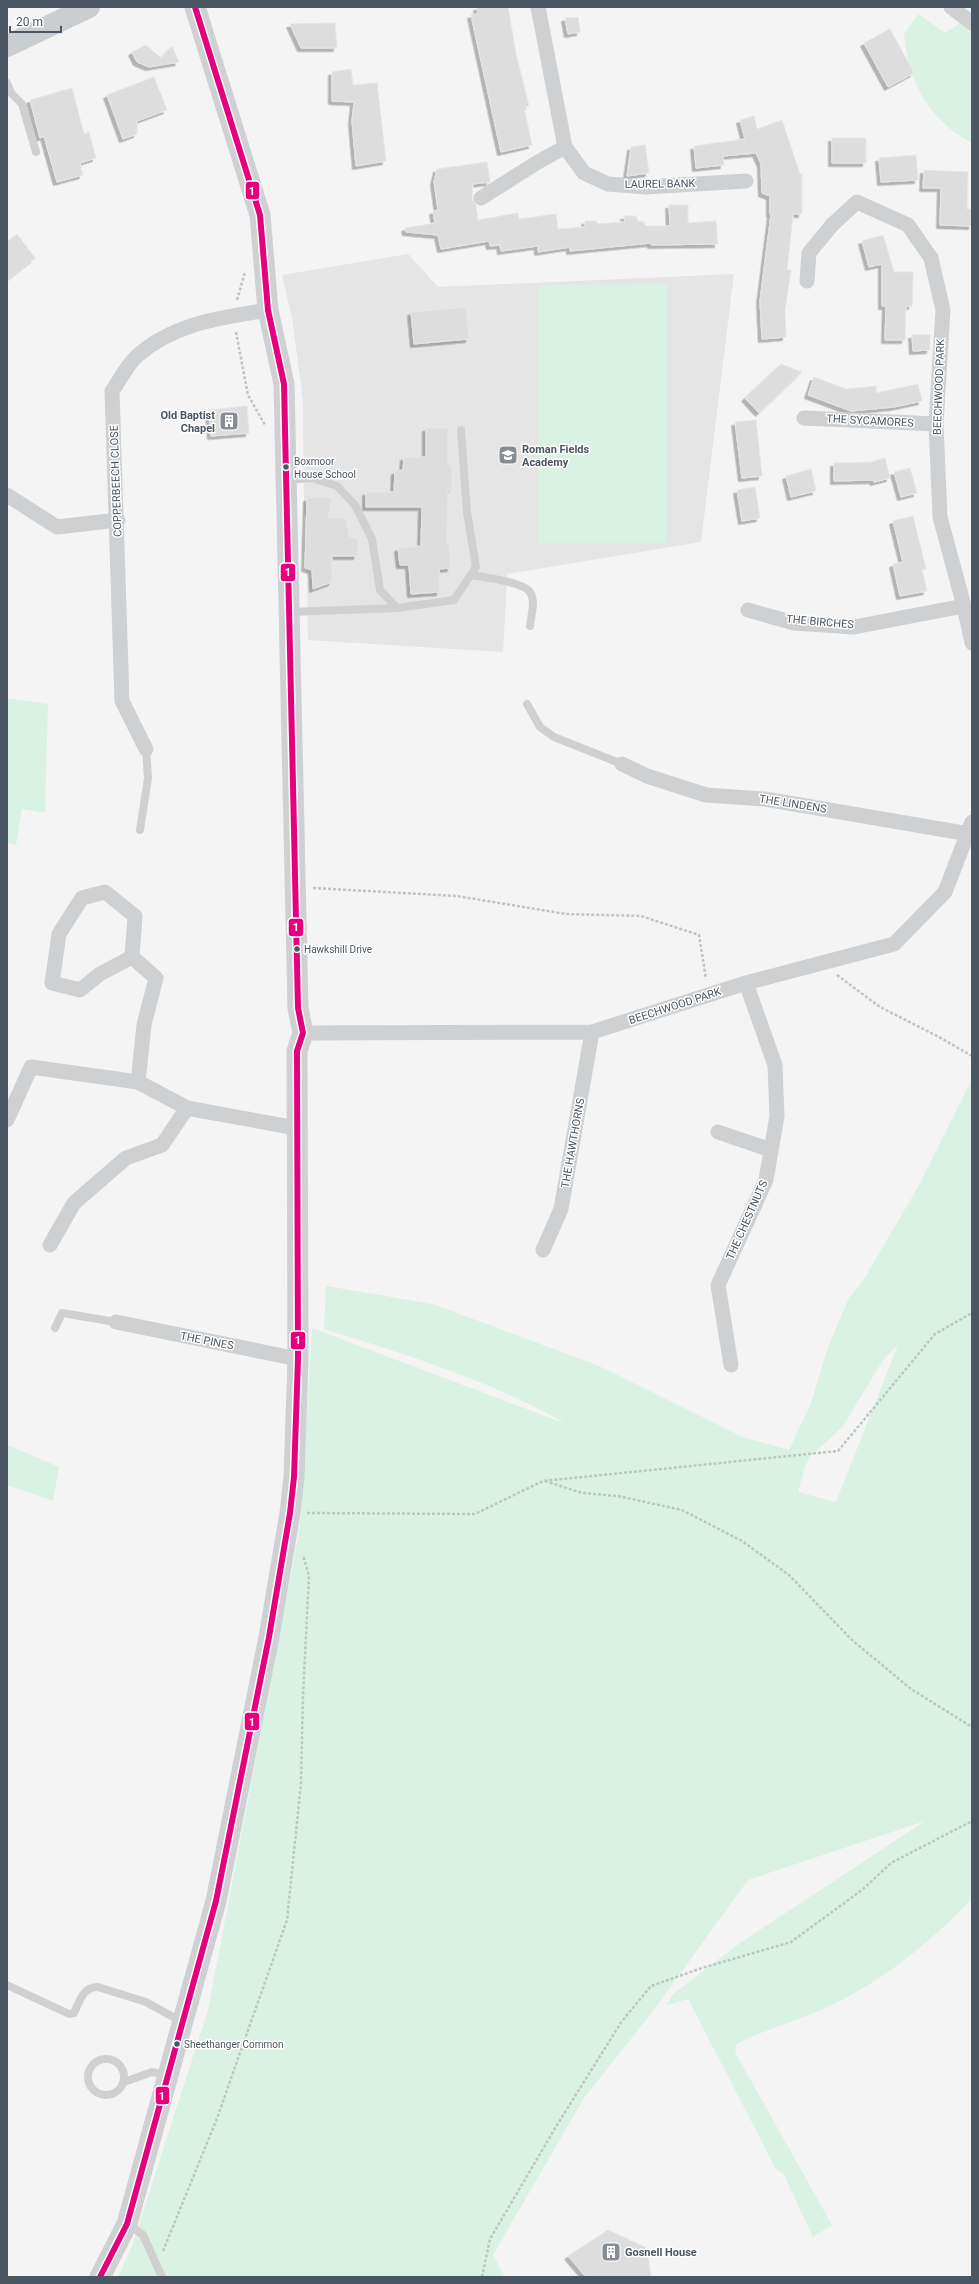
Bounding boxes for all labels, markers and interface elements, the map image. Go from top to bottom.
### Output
scale bar [10,8,61,34]
text: 20 m [16,15,43,29]
street label: LAUREL BANK [625,177,696,191]
line badge: 1 [245,181,260,200]
text: 1 [249,185,255,198]
street label: BEECHWOOD PARK [931,339,947,435]
place label: Old Baptist Chapel [160,409,215,435]
building icon: Old Baptist Chapel [218,410,240,432]
street label: THE SYCAMORES [826,412,914,430]
street label: COPPERBEECH CLOSE [108,425,124,537]
place label: Roman Fields Academy [522,443,590,469]
school or university icon: Roman Fields Academy [497,444,519,466]
place label: Boxmoor House School [294,456,356,480]
marker: Boxmoor House School [281,462,291,472]
line badge: 1 [280,563,296,582]
text: 1 [285,566,291,579]
street label: THE BIRCHES [786,613,855,631]
street label: THE LINDENS [758,792,828,816]
line badge: 1 [288,918,304,937]
text: 1 [293,921,299,934]
marker: Hawkshill Drive [292,944,302,954]
place label: Hawkshill Drive [304,944,372,955]
street label: BEECHWOOD PARK [627,985,723,1027]
street label: THE HAWTHORNS [559,1097,587,1189]
street label: THE CHESTNUTS [724,1178,771,1262]
street label: THE PINES [179,1329,235,1353]
line badge: 1 [290,1331,306,1350]
text: 1 [295,1334,301,1347]
line badge: 1 [244,1712,260,1731]
text: 1 [249,1716,255,1729]
marker: Sheethanger Common [172,2039,182,2049]
place label: Sheethanger Common [184,2039,284,2050]
line badge: 1 [155,2086,170,2105]
text: 1 [159,2090,165,2103]
building icon: Gosnell House [600,2241,622,2263]
place label: Gosnell House [625,2246,697,2259]

